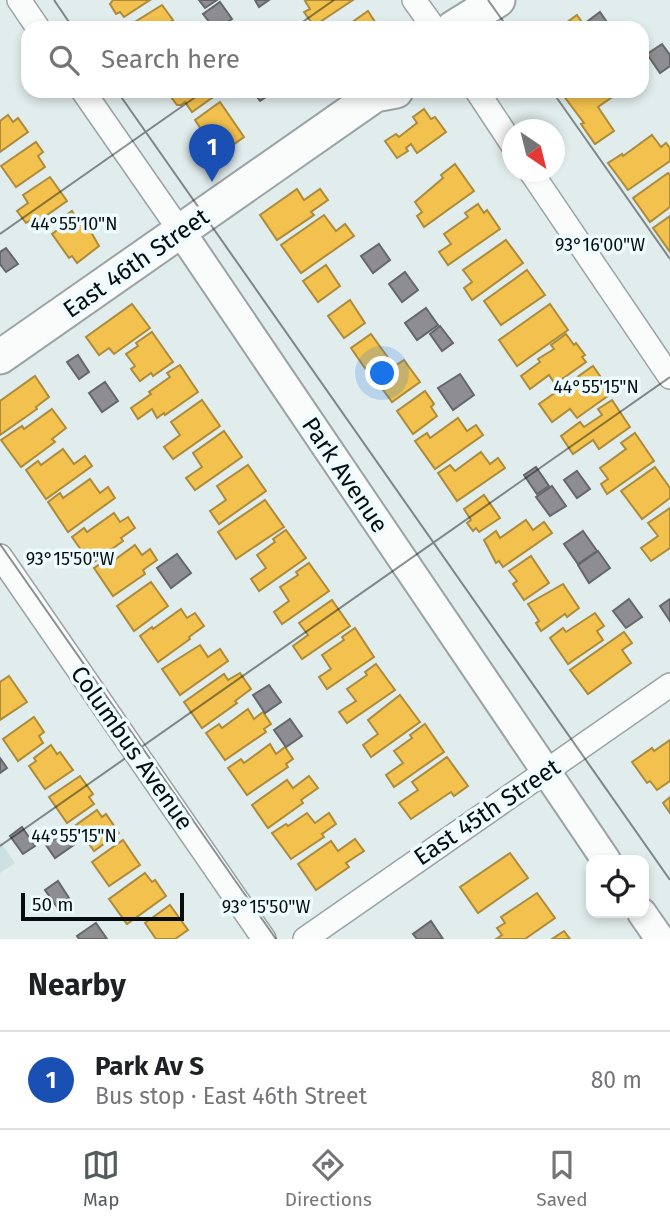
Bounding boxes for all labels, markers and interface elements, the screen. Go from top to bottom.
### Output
search box [21,21,649,98]
icon: search [45,41,83,79]
text: Search here [101,44,240,75]
north arrow [502,119,565,182]
pin: 1 [189,124,235,182]
street label: East 46th Street [58,202,214,324]
text: 44°55'10"N [30,213,118,235]
text: 93°16'00"W [555,234,645,256]
your location [365,356,399,390]
text: 44°55'15"N [553,376,639,398]
street label: Park Avenue [296,412,394,538]
text: 93°15'50"W [26,548,114,570]
street label: Columbus Avenue [65,661,199,835]
street label: East 45th Street [409,753,566,871]
text: 44°55'15"N [31,825,117,847]
map controls [586,855,649,918]
button: locate [586,855,649,918]
scale bar [21,890,184,922]
text: 50 m [32,893,73,916]
text: 93°15'50"W [222,896,310,918]
text: Nearby [28,967,126,1003]
text: Park Av S [95,1051,204,1082]
text: 1 [46,1066,56,1094]
text: 80 m [591,1066,642,1094]
text: Bus stop · East 46th Street [95,1082,367,1110]
tab: Map [82,1146,120,1211]
tab: Directions [285,1146,372,1211]
tab: Saved [536,1146,588,1211]

